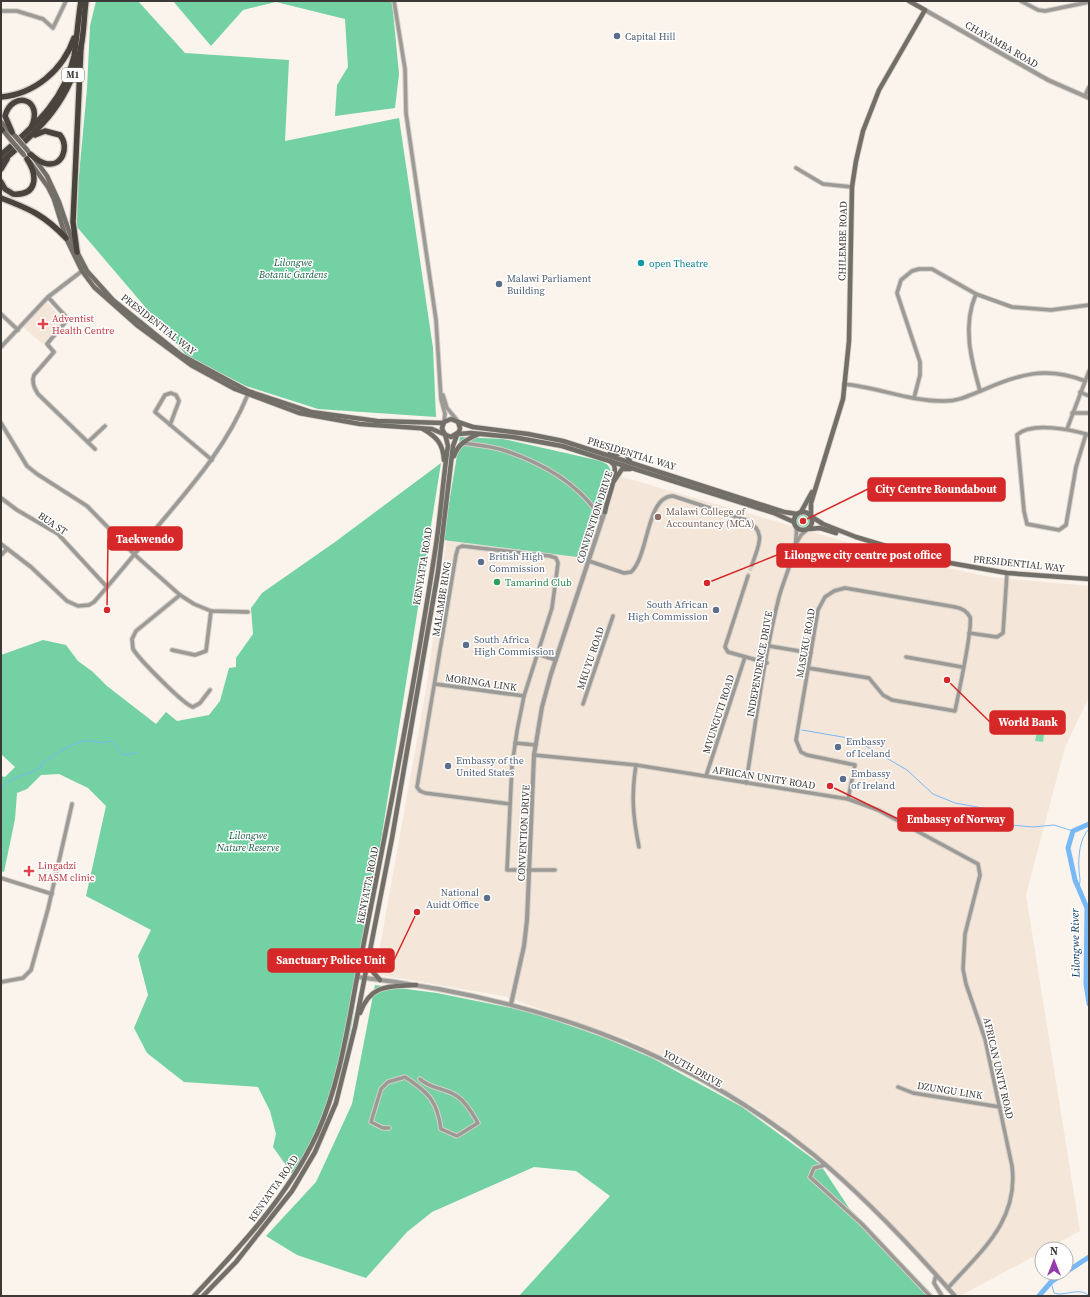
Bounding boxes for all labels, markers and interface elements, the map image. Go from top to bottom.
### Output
street label: CHAYAMBA ROAD [963,18,1041,71]
place label: Capital Hill [625,30,676,43]
marker: Capital Hill [612,31,622,41]
road number: M1 [62,68,84,82]
street label: CHILEMBE ROAD [835,201,850,281]
park label: Lilongwe Botanic Gardens [258,256,328,281]
place label: open Theatre [649,257,708,270]
marker: open Theatre [636,258,646,268]
place label: Malawi Parliament Building [507,272,592,297]
marker: Malawi Parliament Building [494,279,504,289]
street label: PRESIDENTIAL WAY [118,291,200,358]
place label: Adventist Health Centre [52,312,114,337]
marker: Adventist Health Centre [37,318,49,330]
street label: PRESIDENTIAL WAY [586,434,678,473]
street label: CONVENTION DRIVE [573,469,616,565]
callout: City Centre Roundabout [868,478,1005,501]
text: City Centre Roundabout [875,482,998,497]
place label: Malawi College of Accountancy (MCA) [666,505,754,530]
street label: BUA ST [36,509,70,538]
marker: Malawi College of Accountancy (MCA) [653,512,663,522]
street label: KENYATTA ROAD [410,526,435,606]
callout: Taekwendo [108,527,182,550]
text: Taekwendo [116,532,174,547]
callout: Lilongwe city centre post office [777,544,950,567]
text: Lilongwe city centre post office [784,548,942,563]
place label: British High Commission [489,550,545,575]
street label: PRESIDENTIAL WAY [972,552,1066,575]
marker: British High Commission [476,557,486,567]
street label: MALAMBE RING [429,561,454,637]
place label: Tamarind Club [505,576,572,589]
marker: Tamarind Club [492,577,502,587]
place label: South African High Commission [628,598,708,623]
marker: South African High Commission [711,605,721,615]
street label: MASUKU ROAD [793,607,818,679]
street label: INDEPENDENCE DRIVE [744,610,775,718]
street label: MKUYU ROAD [574,625,607,691]
place label: South Africa High Commission [474,633,554,658]
marker: South Africa High Commission [461,640,471,650]
street label: MORINGA LINK [444,671,518,694]
street label: MVUNGUTI ROAD [700,673,737,755]
callout: World Bank [990,711,1065,734]
text: World Bank [998,715,1058,730]
place label: Embassy of Iceland [846,735,891,760]
marker: Embassy of Iceland [833,742,843,752]
place label: Embassy of the United States [456,754,524,779]
marker: Embassy of the United States [443,761,453,771]
street label: AFRICAN UNITY ROAD [712,763,816,792]
place label: Embassy of Ireland [851,767,895,792]
marker: Embassy of Ireland [838,774,848,784]
street label: CONVENTION DRIVE [514,785,533,882]
callout: Embassy of Norway [898,808,1013,831]
text: Embassy of Norway [907,812,1005,827]
park label: Lilongwe Nature Reserve [216,829,279,854]
street label: KENYATTA ROAD [354,845,381,925]
place label: Lingadzi MASM clinic [38,859,95,884]
marker: Lingadzi MASM clinic [23,865,35,877]
place label: National Auidt Office [426,886,479,911]
marker: National Auidt Office [482,893,492,903]
water label: Lilongwe River [1067,908,1084,979]
callout: Sanctuary Police Unit [268,949,394,972]
text: Sanctuary Police Unit [276,953,387,968]
street label: AFRICAN UNITY ROAD [980,1016,1017,1120]
street label: YOUTH DRIVE [661,1047,725,1090]
street label: DZUNGU LINK [916,1079,984,1102]
street label: KENYATTA ROAD [246,1152,301,1224]
north arrow [1034,1241,1074,1281]
text: N [1050,1244,1058,1259]

